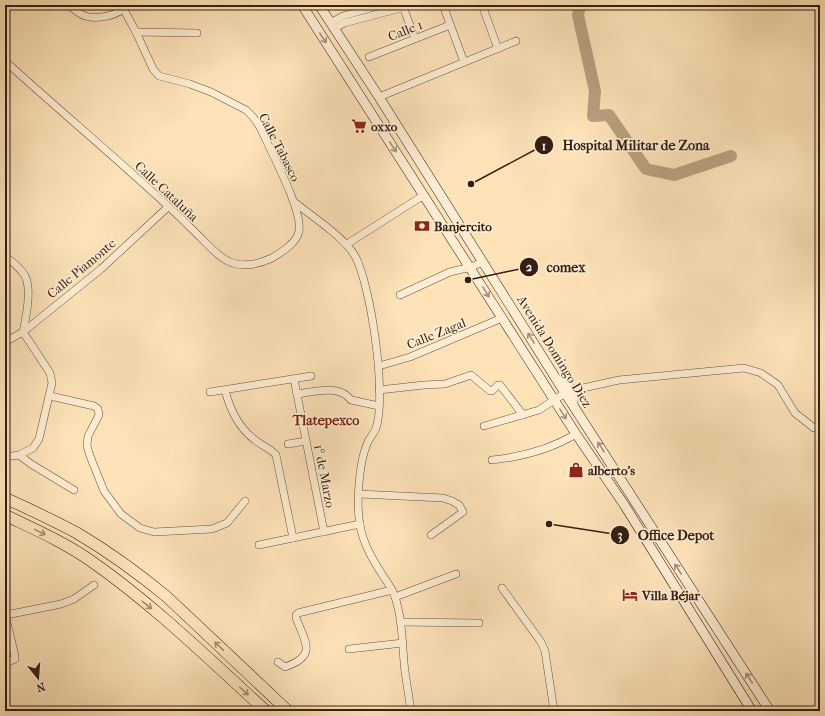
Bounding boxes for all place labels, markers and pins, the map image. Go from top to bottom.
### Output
supermarket icon: oxxo [350,117,368,135]
place label: oxxo [371,119,398,134]
callout: Hospital Militar de Zona [534,132,717,158]
bank icon: Banjercito [413,217,431,235]
place label: Banjercito [434,219,492,234]
callout: comex [519,254,593,280]
shop icon: alberto's [567,461,585,479]
place label: alberto's [588,463,635,478]
callout: Office Depot [610,522,723,548]
hotel icon: Villa Béjar [621,586,639,604]
place label: Villa Béjar [641,588,700,603]

